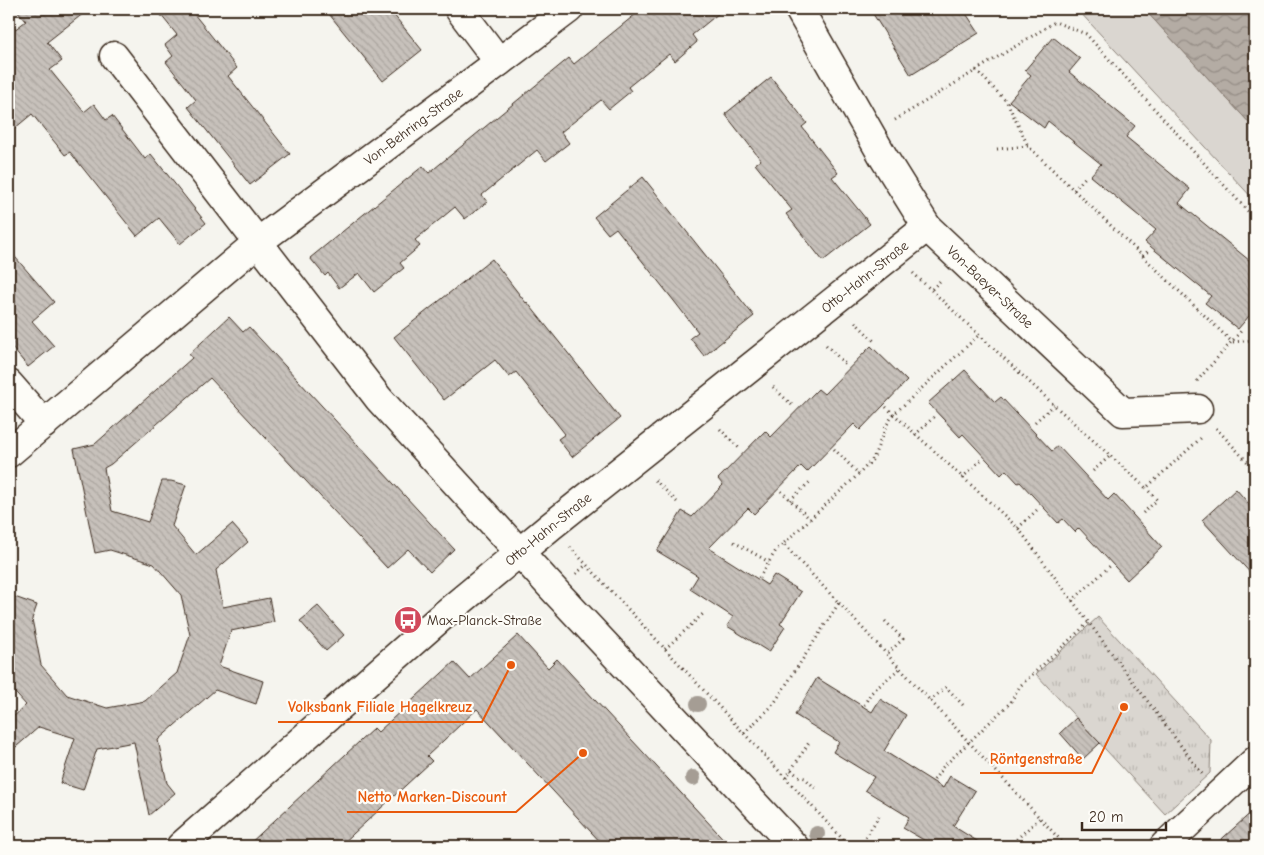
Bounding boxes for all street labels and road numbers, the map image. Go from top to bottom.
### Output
street label: Von-Behring-Straße [361,84,466,169]
street label: Otto-Hahn-Straße [818,237,912,317]
street label: Von-Baeyer-Straße [943,242,1037,332]
street label: Otto-Hahn-Straße [502,489,595,570]

